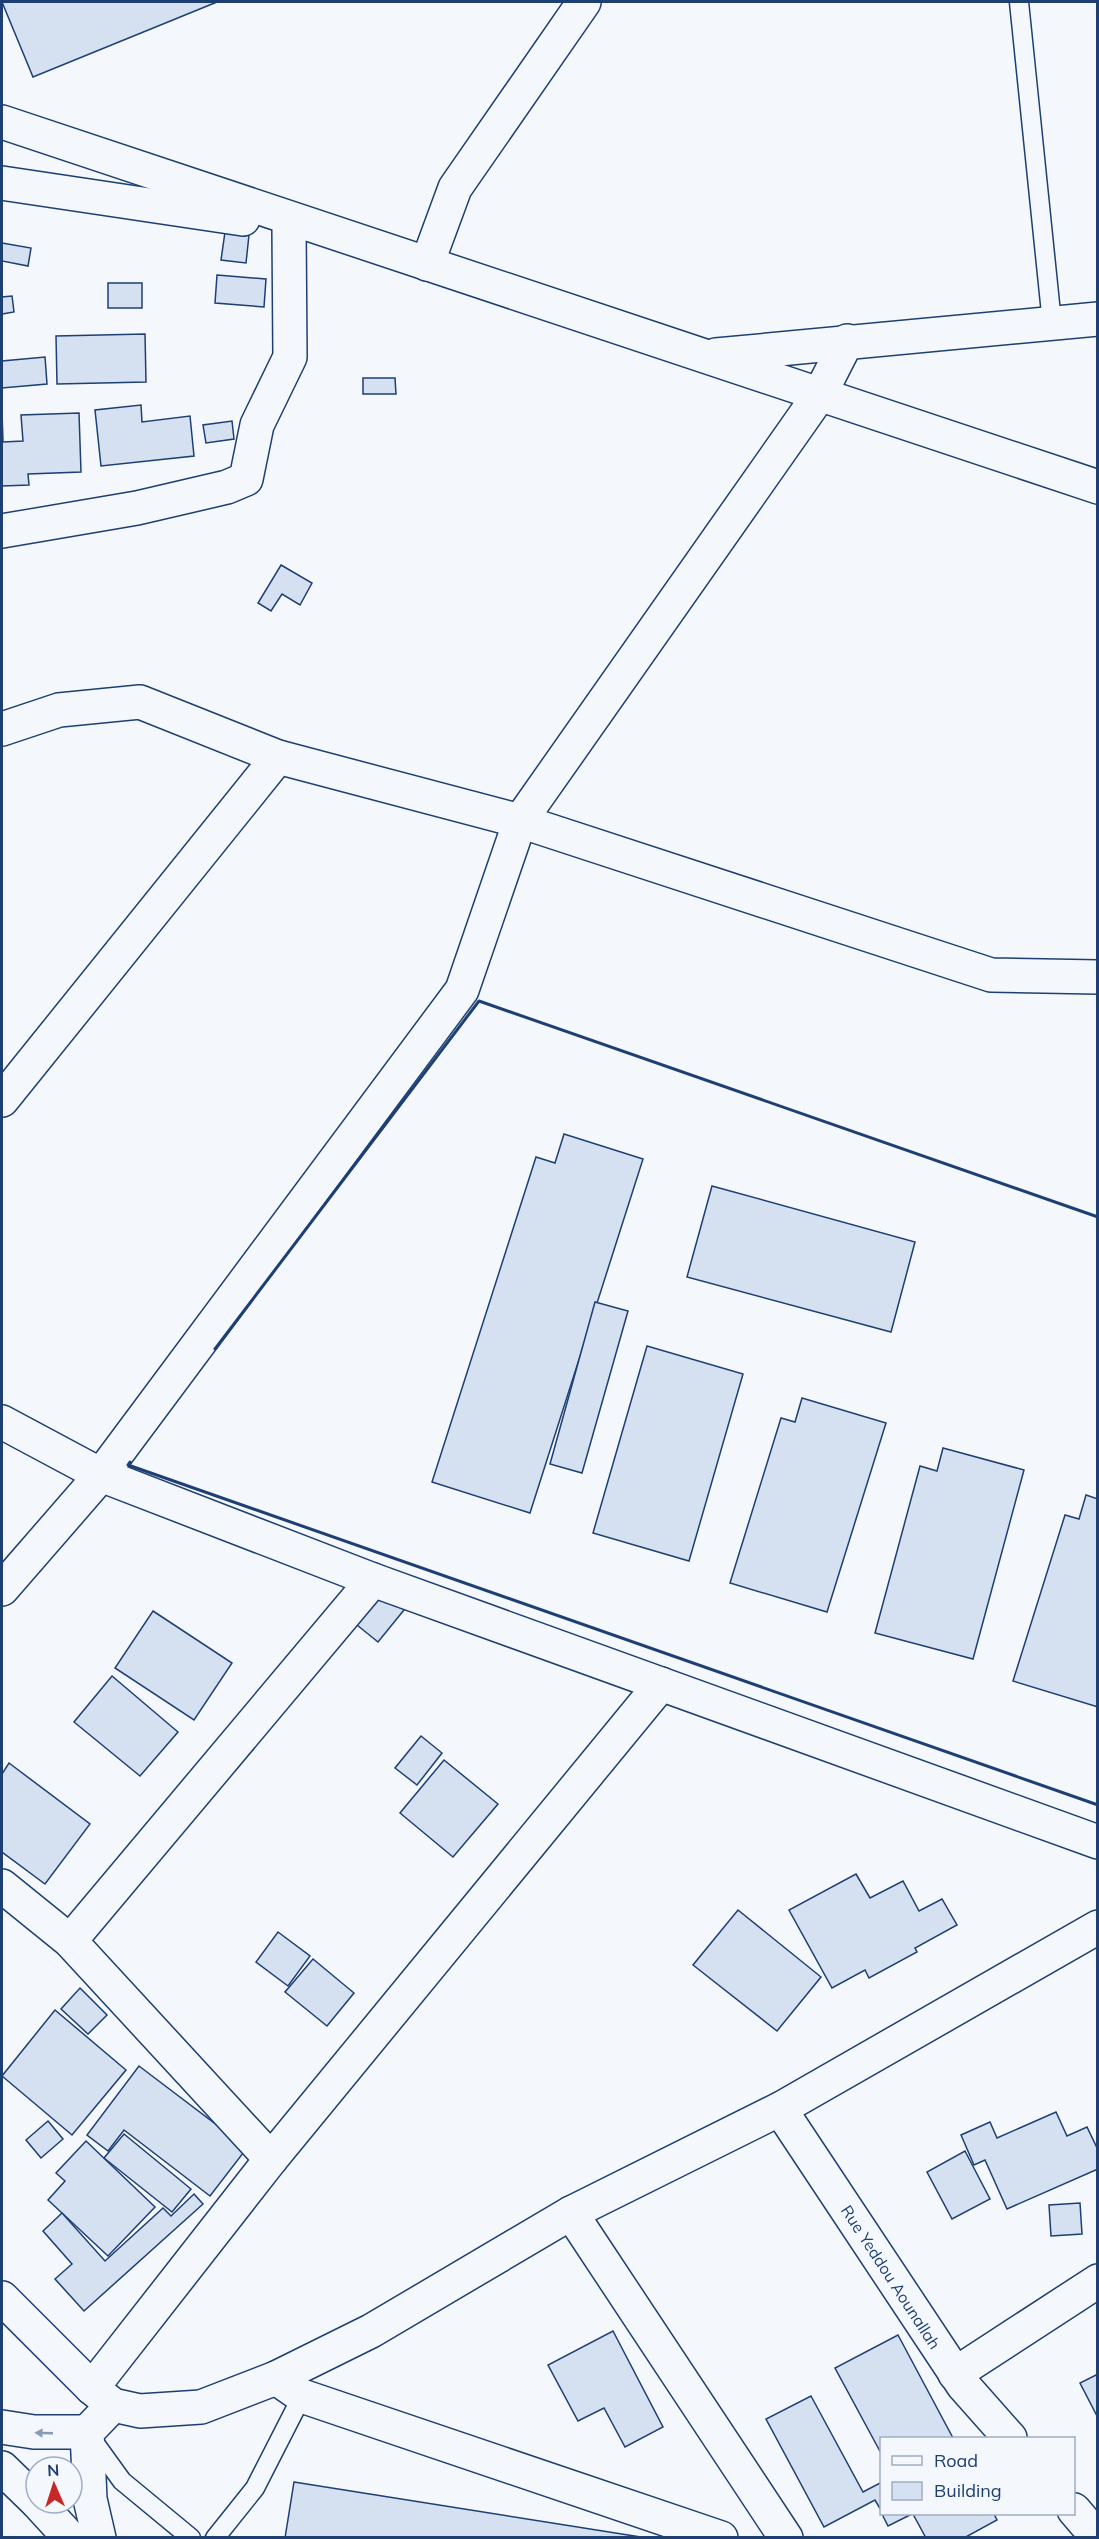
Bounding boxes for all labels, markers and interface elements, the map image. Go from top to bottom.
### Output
street label: Rue Yeddou Aounallah [837,2201,945,2353]
one-way arrow [35,2428,54,2437]
legend [880,2437,1075,2515]
text: Road [934,2449,978,2472]
north arrow [24,2455,84,2515]
text: N [47,2460,60,2480]
text: Building [934,2479,1002,2502]

